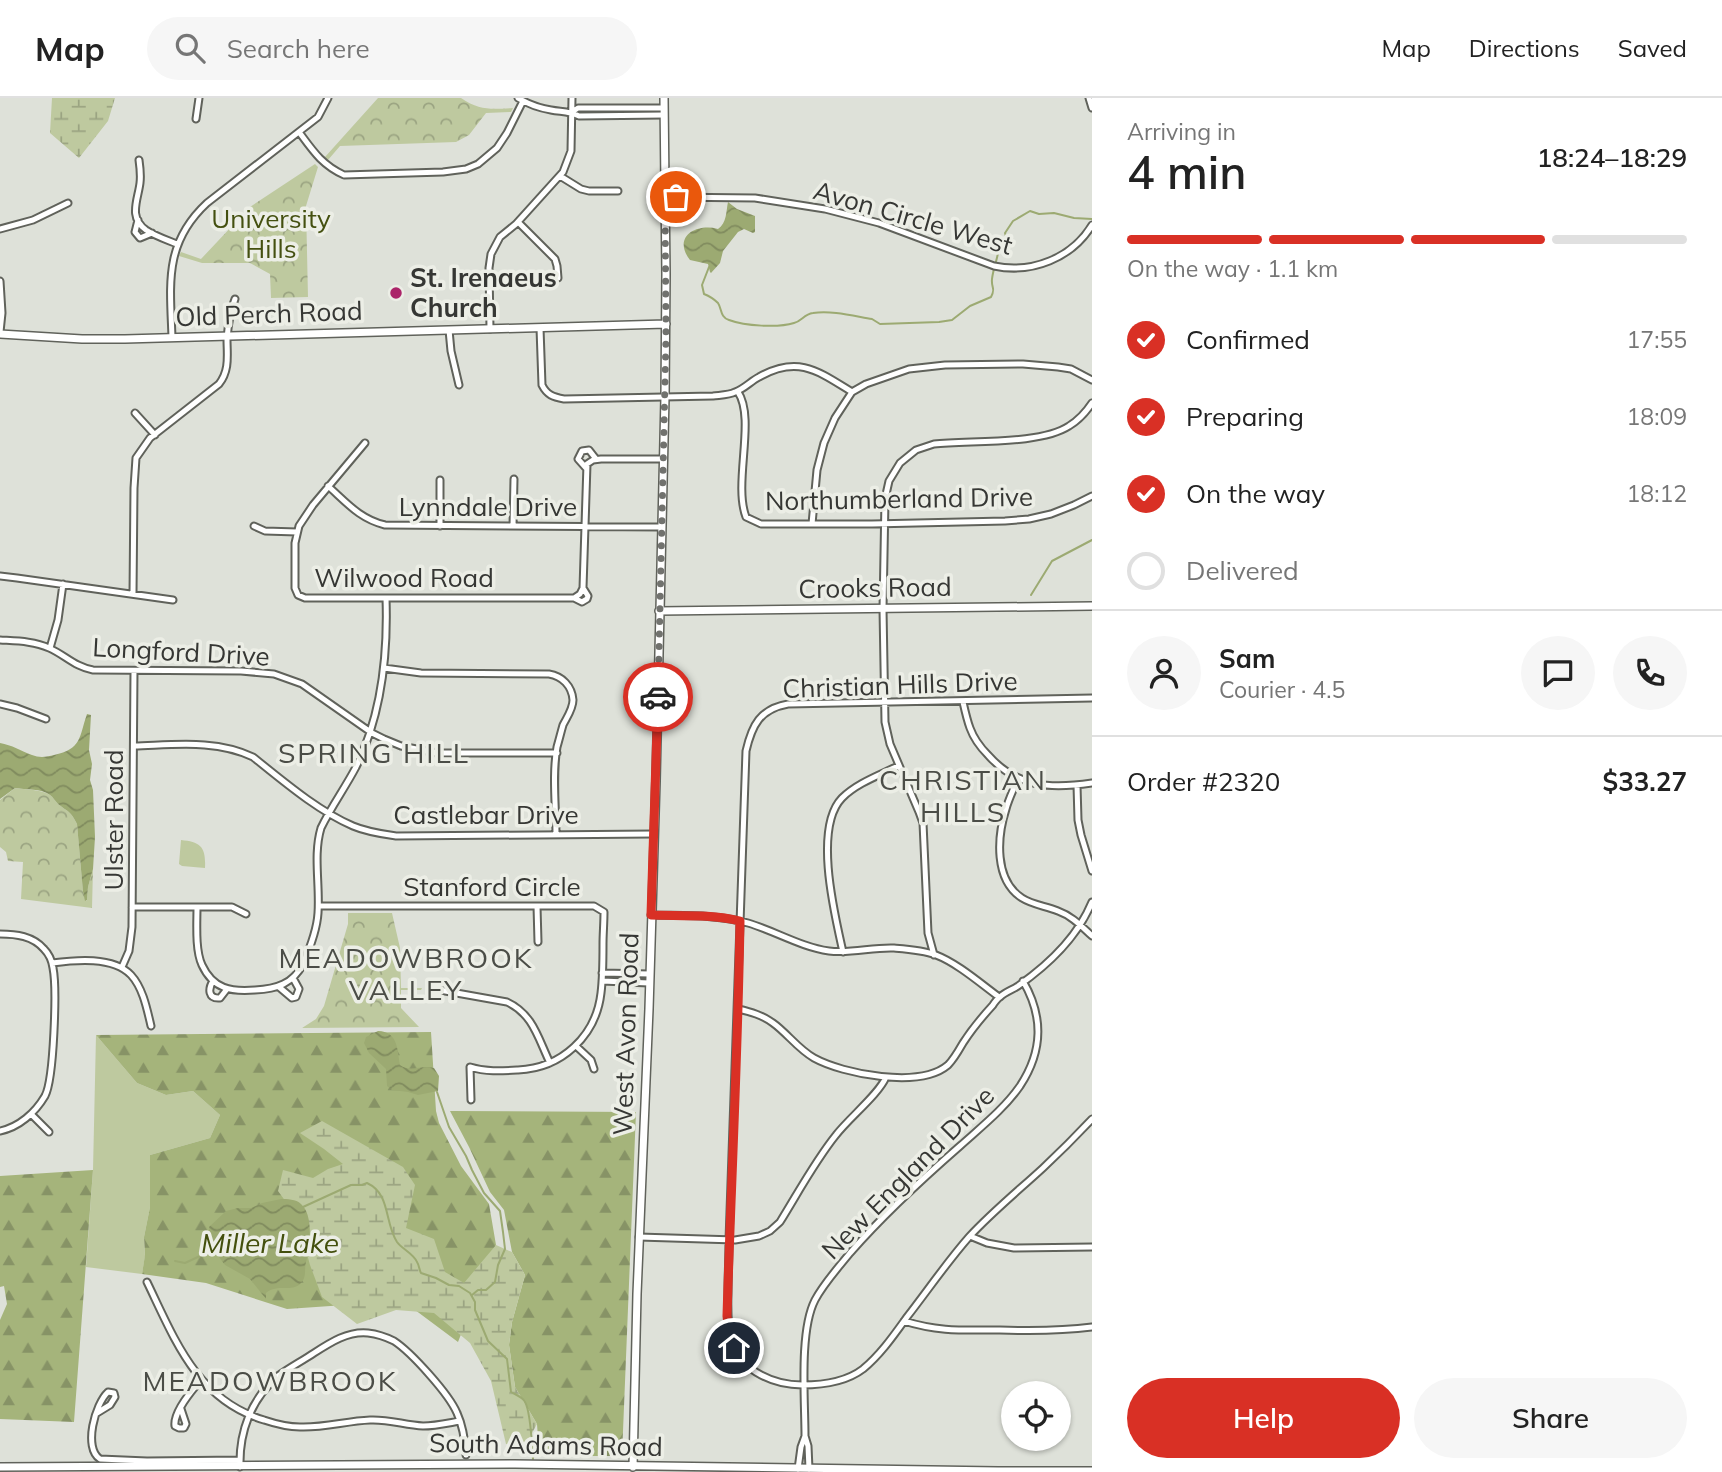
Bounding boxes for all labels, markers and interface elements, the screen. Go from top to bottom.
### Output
search box [147,17,637,80]
text: Map [35,28,105,69]
icon: search [171,29,209,67]
text: Search here [227,32,370,65]
text: Map [1381,33,1431,63]
text: Directions [1469,33,1580,63]
text: Saved [1618,33,1687,63]
text: Arriving in [1127,117,1236,146]
text: 18:24–18:29 [1537,141,1687,174]
text: 4 min [1127,143,1246,201]
pin [646,167,706,227]
street label: Avon Circle West [810,173,1016,262]
icon: bag [657,178,695,216]
park label: University Hills [211,202,331,265]
text: On the way · 1.1 km [1127,254,1338,283]
place label: St. Irenaeus Church [410,261,557,324]
marker: St. Irenaeus Church [388,285,404,301]
street label: Old Perch Road [175,294,363,333]
icon: check [1127,321,1165,359]
text: Confirmed [1186,323,1310,356]
text: 17:55 [1627,325,1687,354]
icon: check [1127,398,1165,436]
text: Preparing [1186,400,1304,433]
text: 18:09 [1627,402,1687,431]
icon: check [1127,475,1165,513]
text: On the way [1186,477,1325,510]
text: 18:12 [1627,479,1687,508]
street label: Northumberland Drive [765,480,1033,517]
street label: Lynndale Drive [399,490,577,523]
text: Delivered [1186,554,1299,587]
street label: Wilwood Road [314,561,494,594]
street label: Crooks Road [798,570,952,605]
street label: Longford Drive [92,630,271,673]
button: person [1127,636,1201,710]
button: chat [1521,636,1595,710]
button: phone [1613,636,1687,710]
text: Sam [1219,642,1275,675]
courier [623,662,693,732]
street label: Christian Hills Drive [782,664,1018,705]
text: Courier · 4.5 [1219,675,1345,704]
icon: car [639,678,677,716]
district label: SPRING HILL [278,735,470,770]
street label: Ulster Road [97,749,130,891]
district label: CHRISTIAN HILLS [879,762,1047,829]
text: Order #2320 [1127,765,1280,798]
text: $33.27 [1603,765,1687,798]
street label: Castlebar Drive [393,798,579,831]
street label: Stanford Circle [403,870,581,903]
street label: West Avon Road [605,932,646,1136]
district label: MEADOWBROOK VALLEY [278,940,534,1007]
street label: New England Drive [814,1079,1001,1266]
water label: Miller Lake [201,1225,339,1260]
pin [704,1318,764,1378]
icon: home [715,1329,753,1367]
district label: MEADOWBROOK [142,1363,398,1398]
button: Help [1127,1378,1400,1458]
button: Share [1414,1378,1687,1458]
map controls [1001,1381,1071,1451]
button: locate [1001,1381,1071,1451]
street label: South Adams Road [429,1426,663,1463]

